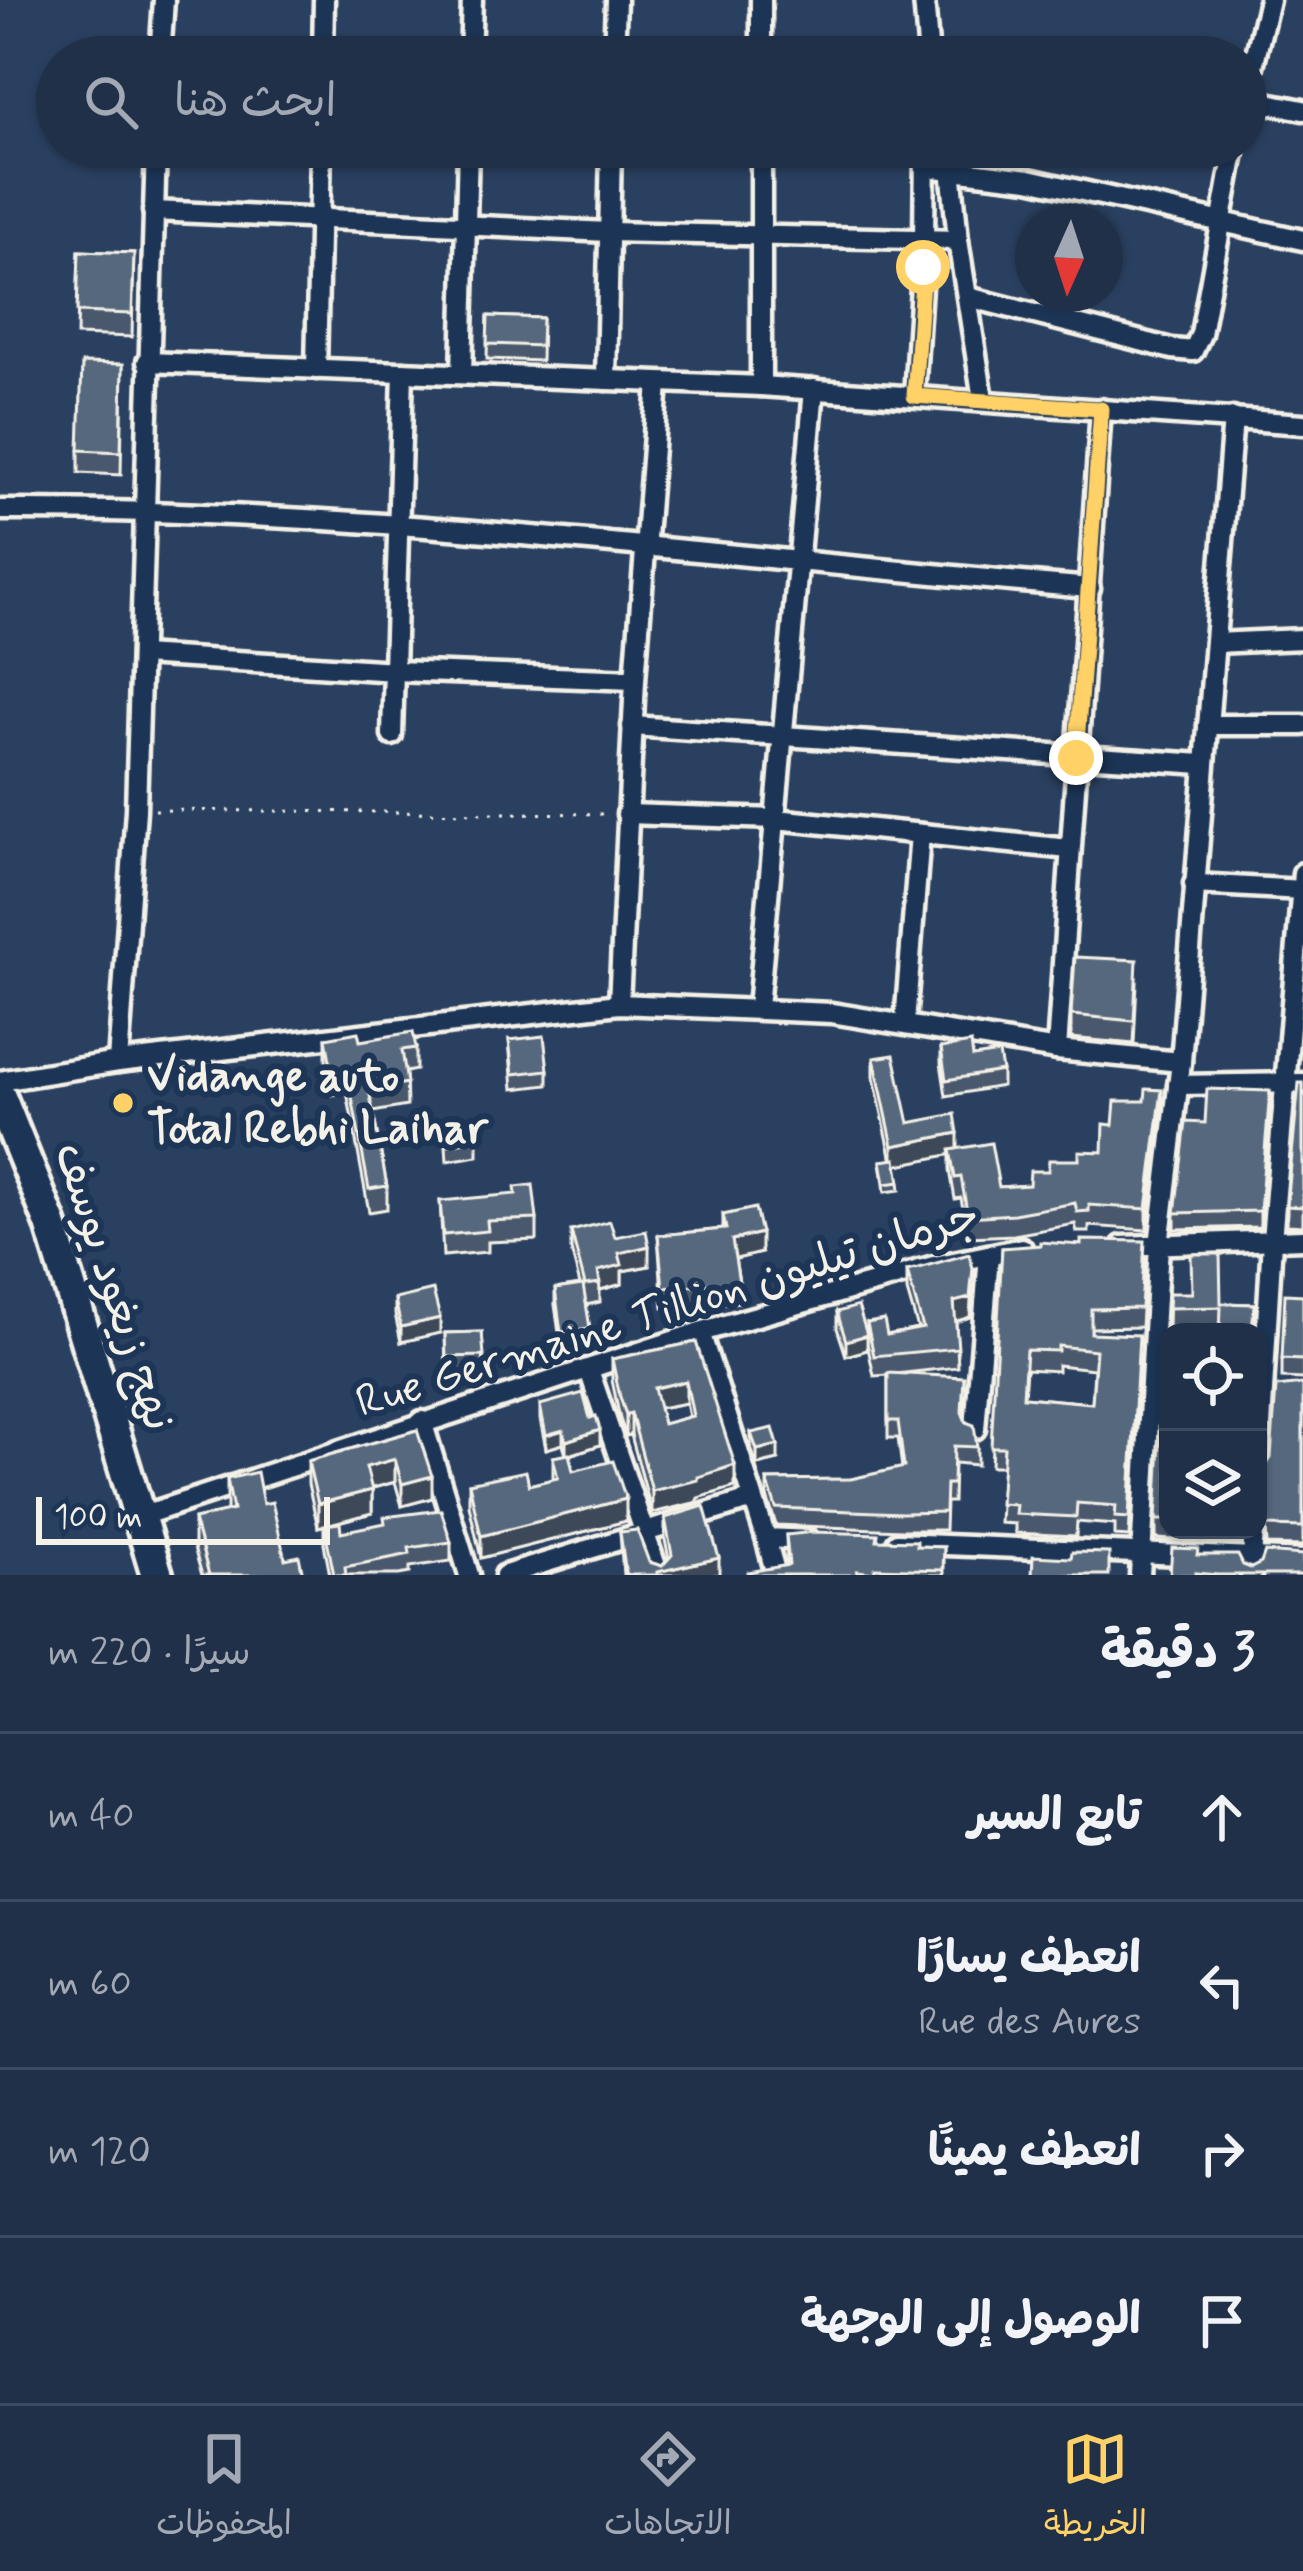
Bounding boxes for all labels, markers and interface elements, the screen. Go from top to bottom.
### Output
search box [36,36,1267,168]
icon: search [78,69,144,135]
text: ابحث هنا [174,73,337,132]
north arrow [1015,204,1123,312]
route start [896,240,950,294]
route end [1049,731,1103,785]
place label: Vidange auto Total Rebhi Laihar [147,1048,489,1159]
marker: Vidange auto Total Rebhi Laihar [110,1090,136,1116]
street label: نهج زيغود يوسف [39,1135,187,1439]
street label: Rue Germaine Tillion جرمان تيليون [349,1187,987,1433]
map controls [1159,1323,1267,1539]
button: locate [1159,1323,1267,1431]
button: layers [1159,1431,1267,1539]
scale bar [36,1491,330,1544]
text: 100 m [54,1496,143,1540]
text: 3 دقيقة [1101,1620,1255,1686]
text: سيرًا · 220 m [48,1628,251,1679]
icon: ahead [1189,1784,1255,1850]
text: تابع السير [968,1787,1141,1846]
text: 40 m [48,1791,135,1842]
text: انعطف يسارًا [916,1930,1141,1989]
icon: left [1189,1952,1255,2018]
text: 60 m [48,1959,132,2010]
text: Rue des Aures [918,1997,1141,2048]
icon: right [1189,2120,1255,2186]
text: انعطف يمينًا [928,2123,1141,2182]
text: 120 m [48,2127,151,2178]
icon: arrive [1189,2288,1255,2354]
text: الوصول إلى الوجهة [800,2291,1141,2350]
tab: المحفوظات [156,2426,292,2552]
tab: الاتجاهات [604,2426,732,2552]
tab: الخريطة [1044,2426,1147,2552]

